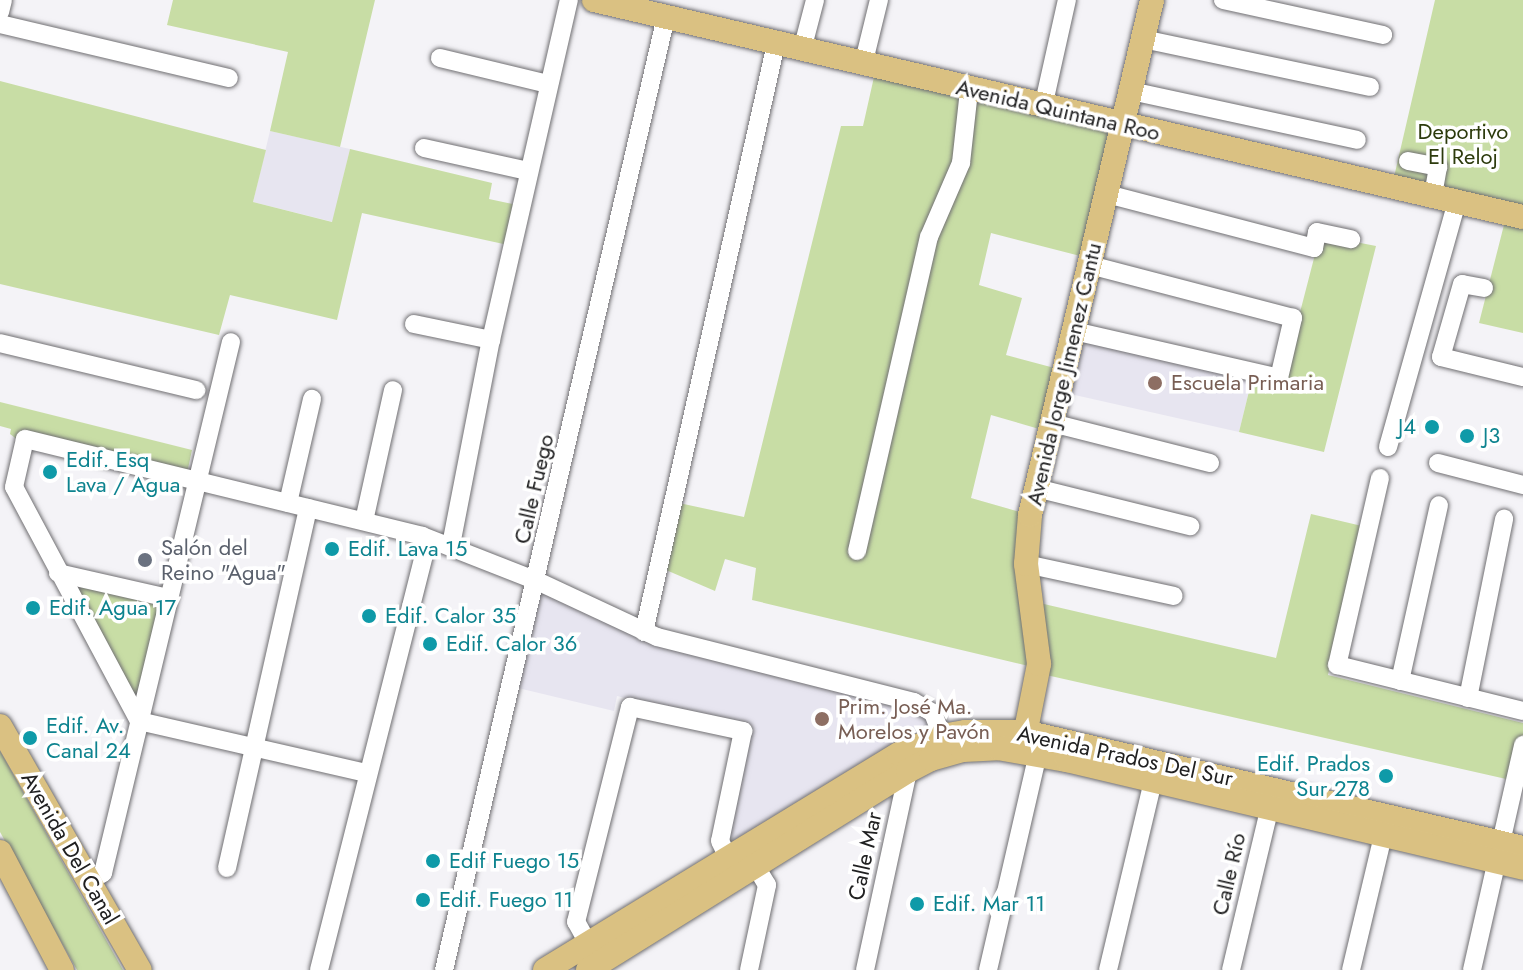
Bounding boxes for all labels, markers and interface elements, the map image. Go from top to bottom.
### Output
street label: Avenida Quintana Roo [954,74,1162,146]
park label: Deportivo El Reloj [1418,118,1508,170]
street label: Avenida Jorge Jimenez Cantu [1021,240,1107,508]
place label: Escuela Primaria [1171,370,1324,396]
marker: Escuela Primaria [1146,374,1164,392]
place label: J4 [1398,414,1416,440]
marker: J4 [1423,418,1441,436]
place label: J3 [1483,423,1500,449]
marker: J3 [1458,427,1476,445]
street label: Calle Fuego [509,432,559,546]
place label: Edif. Esq Lava / Agua [66,446,180,498]
marker: Edif. Esq Lava / Agua [41,463,59,481]
place label: Salón del Reino "Agua" [161,534,286,586]
place label: Edif. Lava 15 [348,536,467,562]
marker: Edif. Lava 15 [323,540,341,558]
marker: Salón del Reino "Agua" [136,551,154,569]
place label: Edif. Agua 17 [49,595,176,621]
marker: Edif. Agua 17 [24,599,42,617]
place label: Edif. Calor 35 [385,603,516,629]
marker: Edif. Calor 35 [360,607,378,625]
place label: Edif. Calor 36 [446,631,577,657]
marker: Edif. Calor 36 [421,635,439,653]
place label: Prim. José Ma. Morelos y Pavón [838,693,990,744]
marker: Prim. José Ma. Morelos y Pavón [813,710,831,728]
place label: Edif. Av. Canal 24 [46,712,131,764]
street label: Avenida Prados Del Sur [1015,720,1235,792]
marker: Edif. Av. Canal 24 [21,729,39,747]
place label: Edif. Prados Sur 278 [1257,750,1370,802]
street label: Avenida Del Canal [16,767,124,929]
marker: Edif. Prados Sur 278 [1377,767,1395,785]
street label: Calle Mar [843,809,887,903]
street label: Calle Río [1207,830,1251,918]
place label: Edif Fuego 15 [449,848,579,874]
marker: Edif Fuego 15 [424,852,442,870]
place label: Edif. Fuego 11 [439,887,573,913]
marker: Edif. Fuego 11 [414,891,432,909]
place label: Edif. Mar 11 [933,891,1045,917]
marker: Edif. Mar 11 [908,895,926,913]

